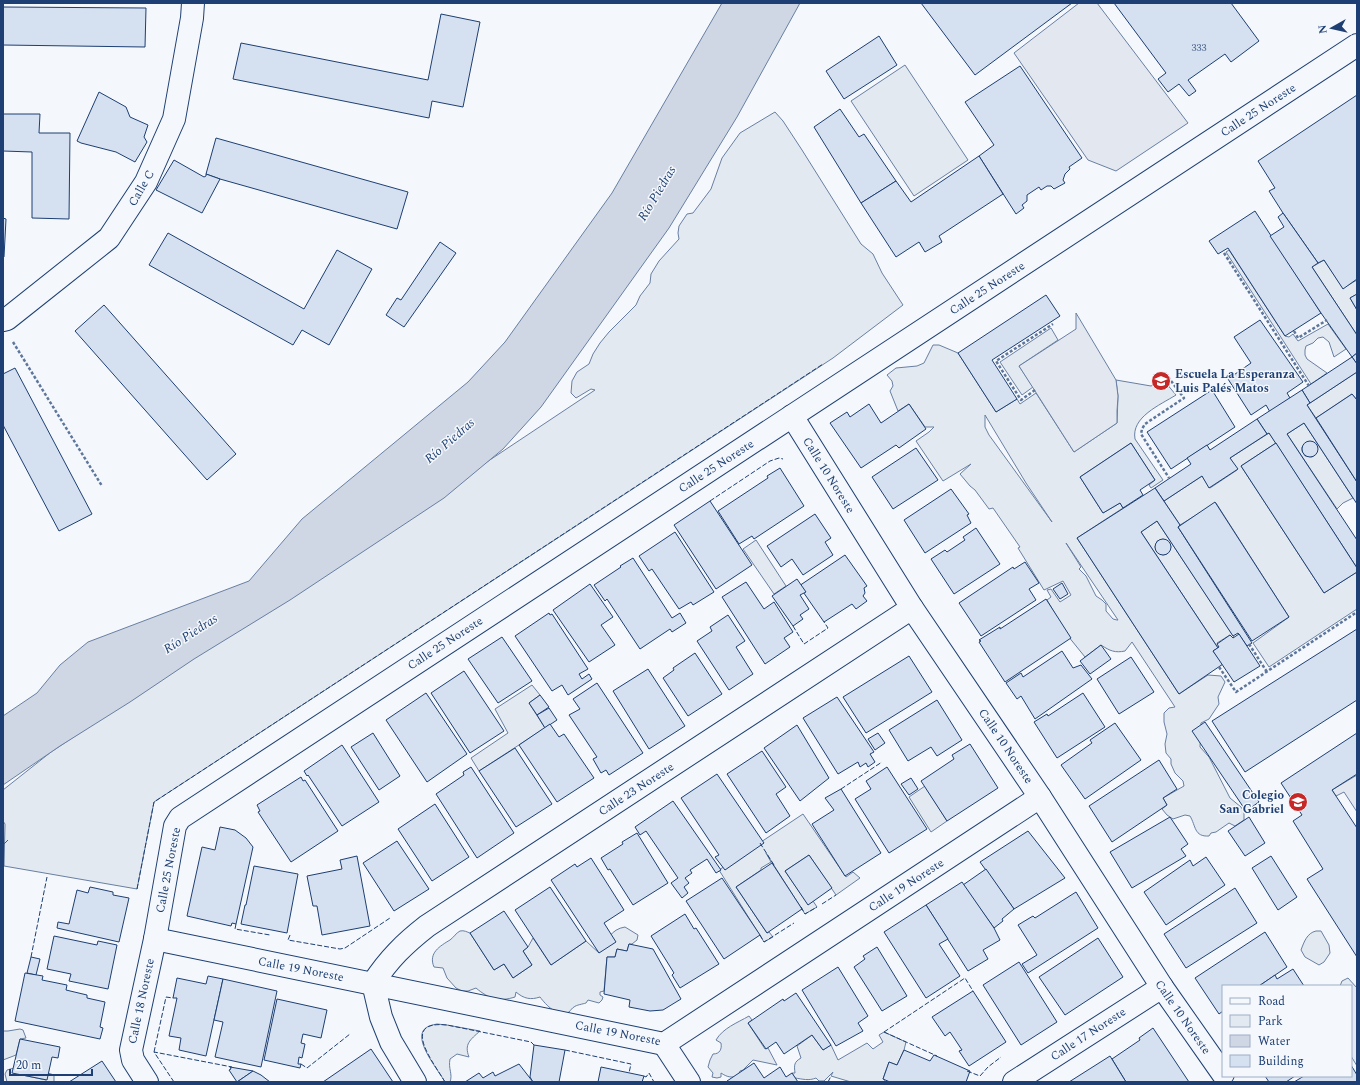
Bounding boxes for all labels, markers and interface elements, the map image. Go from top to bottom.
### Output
north arrow [1312,8,1352,48]
text: N [1314,24,1332,35]
house number: 333 [1192,40,1207,56]
street label: Calle 25 Noreste [1217,79,1300,142]
water label: Río Piedras [633,162,681,225]
street label: Calle C [123,167,159,210]
street label: Calle 25 Noreste [946,257,1029,320]
place label: Escuela La Esperanza Luis Palés Matos [1175,365,1296,398]
school or university icon: Escuela La Esperanza Luis Palés Matos [1150,370,1172,392]
water label: Río Piedras [420,413,480,468]
street label: Calle 10 Noreste [797,433,860,517]
street label: Calle 25 Noreste [675,435,758,498]
water label: Río Piedras [159,609,222,659]
street label: Calle 25 Noreste [404,612,487,675]
street label: Calle 10 Noreste [973,705,1038,788]
street label: Calle 23 Noreste [595,758,678,821]
place label: Colegio San Gabriel [1219,786,1284,819]
school or university icon: Colegio San Gabriel [1287,791,1309,813]
street label: Calle 25 Noreste [151,825,186,915]
street label: Calle 19 Noreste [865,854,948,917]
street label: Calle 19 Noreste [256,952,346,987]
street label: Calle 18 Noreste [123,956,160,1046]
street label: Calle 10 Noreste [1150,976,1215,1059]
legend [1222,985,1352,1077]
text: Road [1258,992,1285,1011]
street label: Calle 17 Noreste [1047,1003,1130,1066]
text: Park [1258,1012,1283,1031]
street label: Calle 19 Noreste [573,1016,663,1051]
text: Water [1258,1032,1290,1051]
scale bar [10,1051,92,1077]
text: Building [1258,1052,1304,1071]
text: 20 m [16,1056,41,1075]

